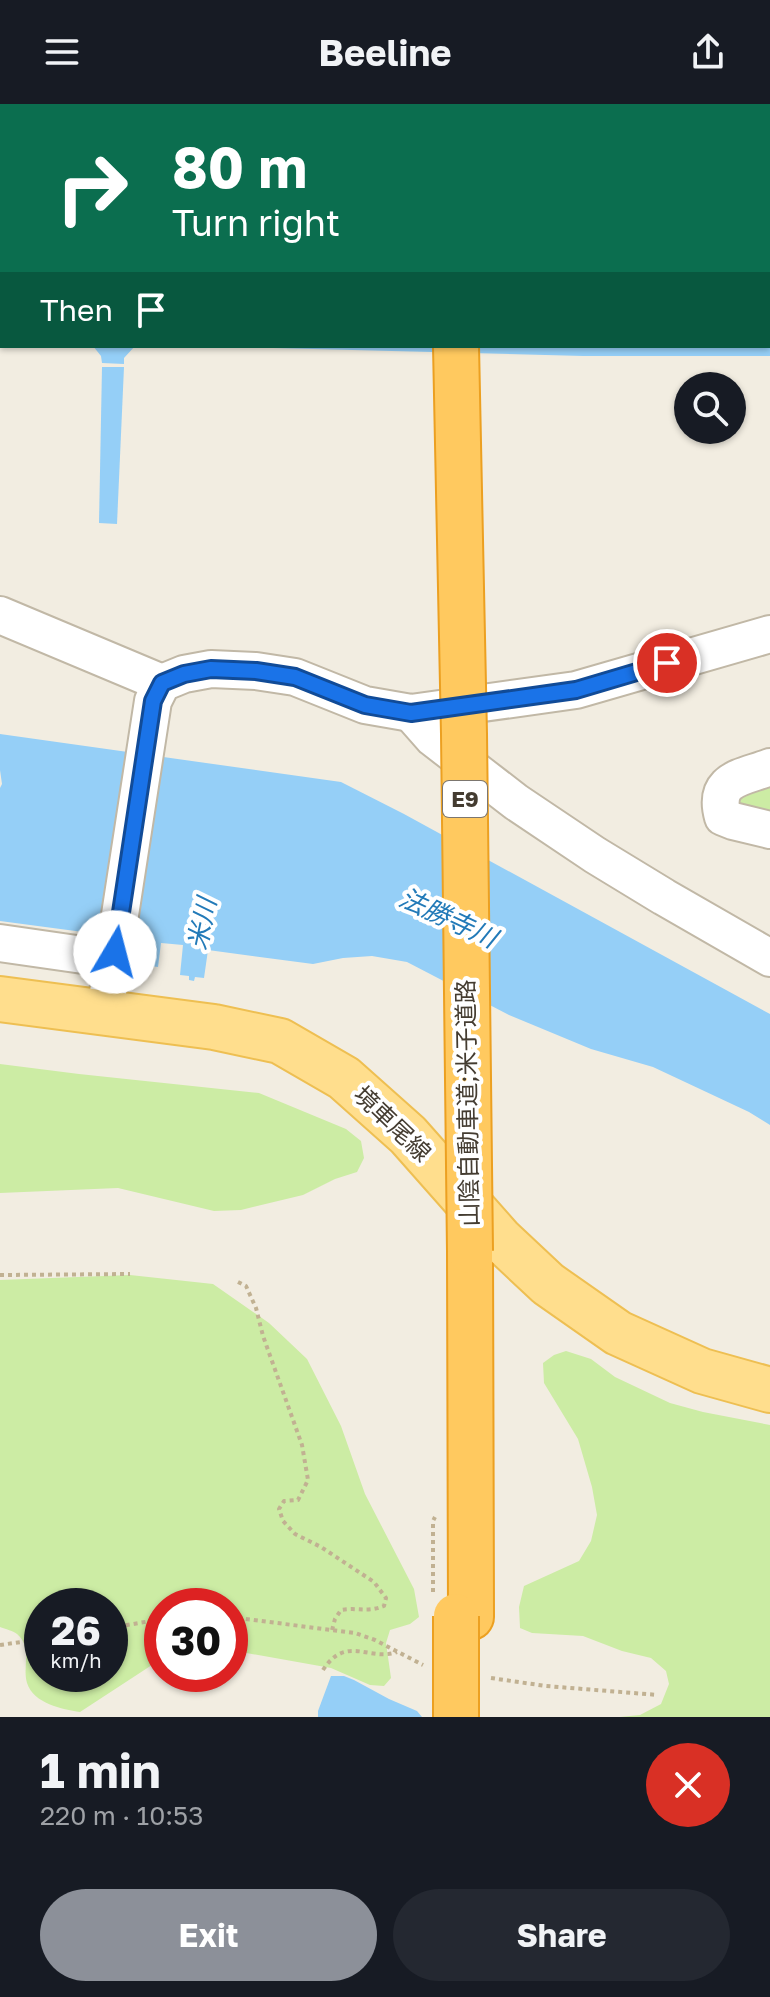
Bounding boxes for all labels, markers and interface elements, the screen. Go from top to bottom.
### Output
icon: menu [40,30,84,74]
icon: share [686,30,730,74]
text: Beeline [319,31,451,74]
text: 80 m [172,133,307,200]
icon: right [40,136,144,240]
text: Turn right [172,201,340,244]
icon: arrive [129,288,173,332]
text: Then [40,292,113,328]
map controls [674,372,746,444]
button: search [674,372,746,444]
pin [633,629,701,697]
icon: arrive [645,641,689,685]
road number: E9 [443,781,487,817]
water label: 法勝寺川 [395,882,505,955]
water label: 米川 [181,892,223,953]
position arrow [73,910,157,994]
street label: 山陰自動車道;米子道路 [450,979,483,1227]
street label: 境車尾線 [348,1079,438,1167]
speed limit sign: 30 [144,1588,248,1692]
text: 26 [51,1606,101,1654]
text: km/h [51,1648,101,1672]
text: 1 min [40,1741,161,1799]
button: close [646,1743,730,1827]
text: 220 m · 10:53 [40,1800,203,1831]
button: Exit [40,1889,377,1981]
button: Share [393,1889,730,1981]

